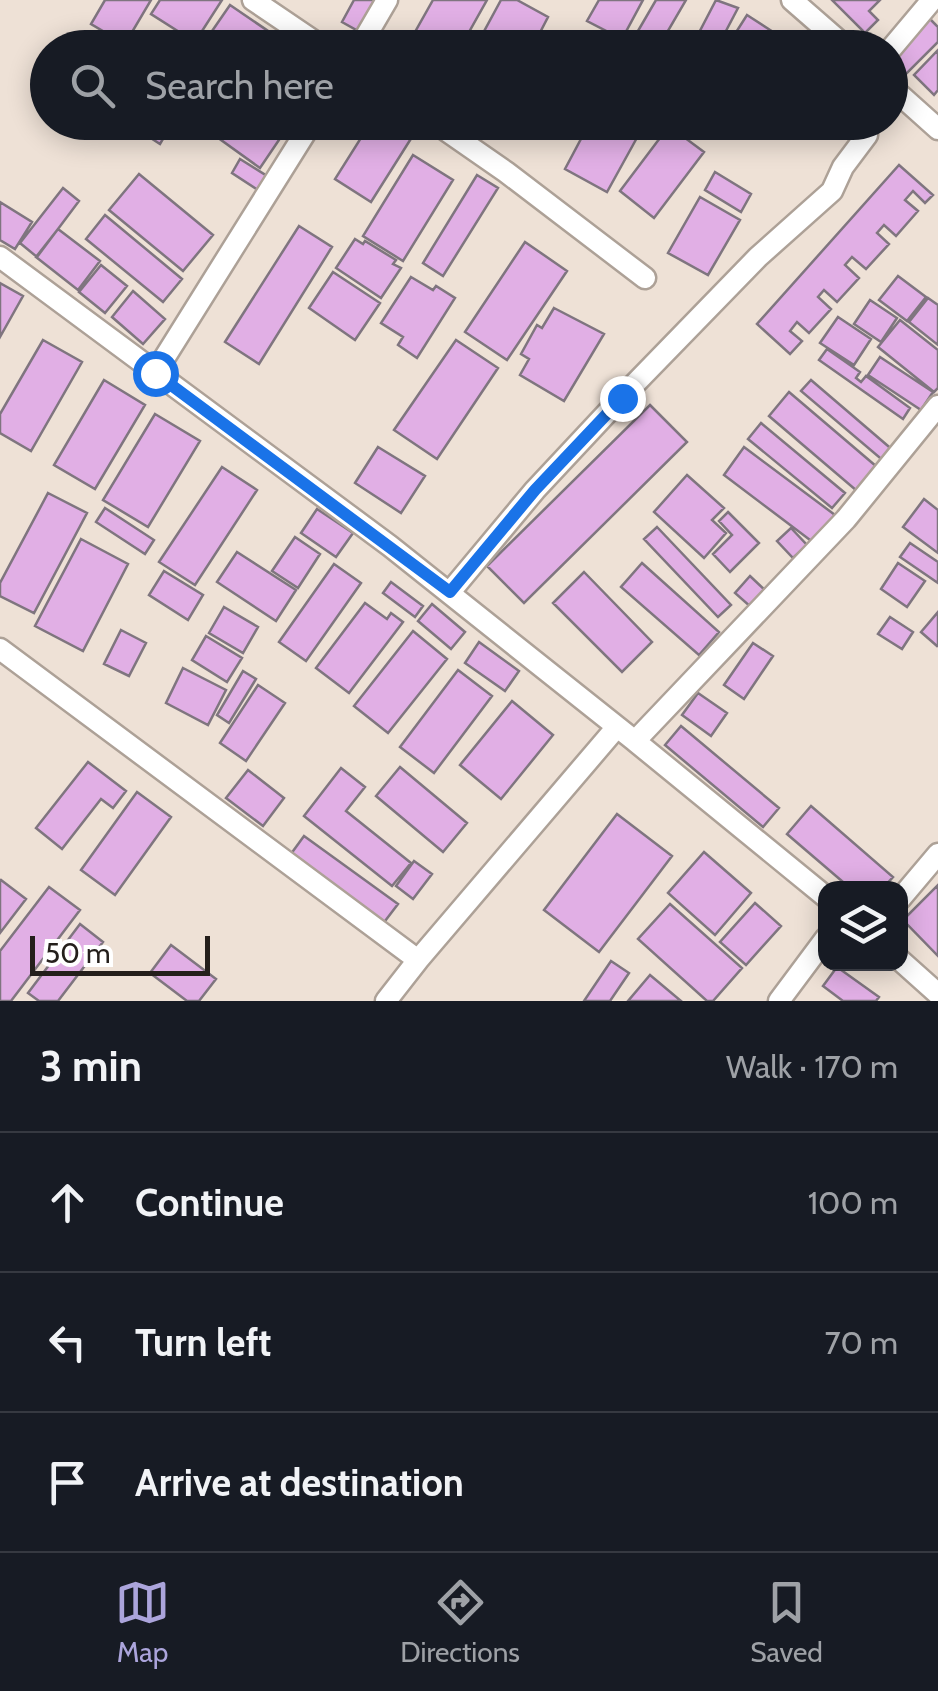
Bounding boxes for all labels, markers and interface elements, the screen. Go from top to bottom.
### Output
search box [30,30,908,140]
icon: search [65,58,120,113]
text: Search here [145,62,334,109]
route start [133,351,179,397]
route end [600,376,646,422]
map controls [818,881,908,971]
button: layers [818,881,908,971]
scale bar [30,931,210,976]
text: 50 m [45,936,111,970]
text: 3 min [40,1040,142,1092]
text: Walk · 170 m [726,1047,898,1086]
icon: ahead [40,1175,95,1230]
text: Continue [135,1179,284,1226]
text: 100 m [808,1183,898,1222]
icon: left [40,1315,95,1370]
text: Turn left [135,1319,271,1366]
text: 70 m [825,1323,898,1362]
icon: arrive [40,1455,95,1510]
text: Arrive at destination [135,1459,464,1506]
tab: Map [115,1575,170,1669]
tab: Directions [400,1575,520,1669]
tab: Saved [750,1575,823,1669]

